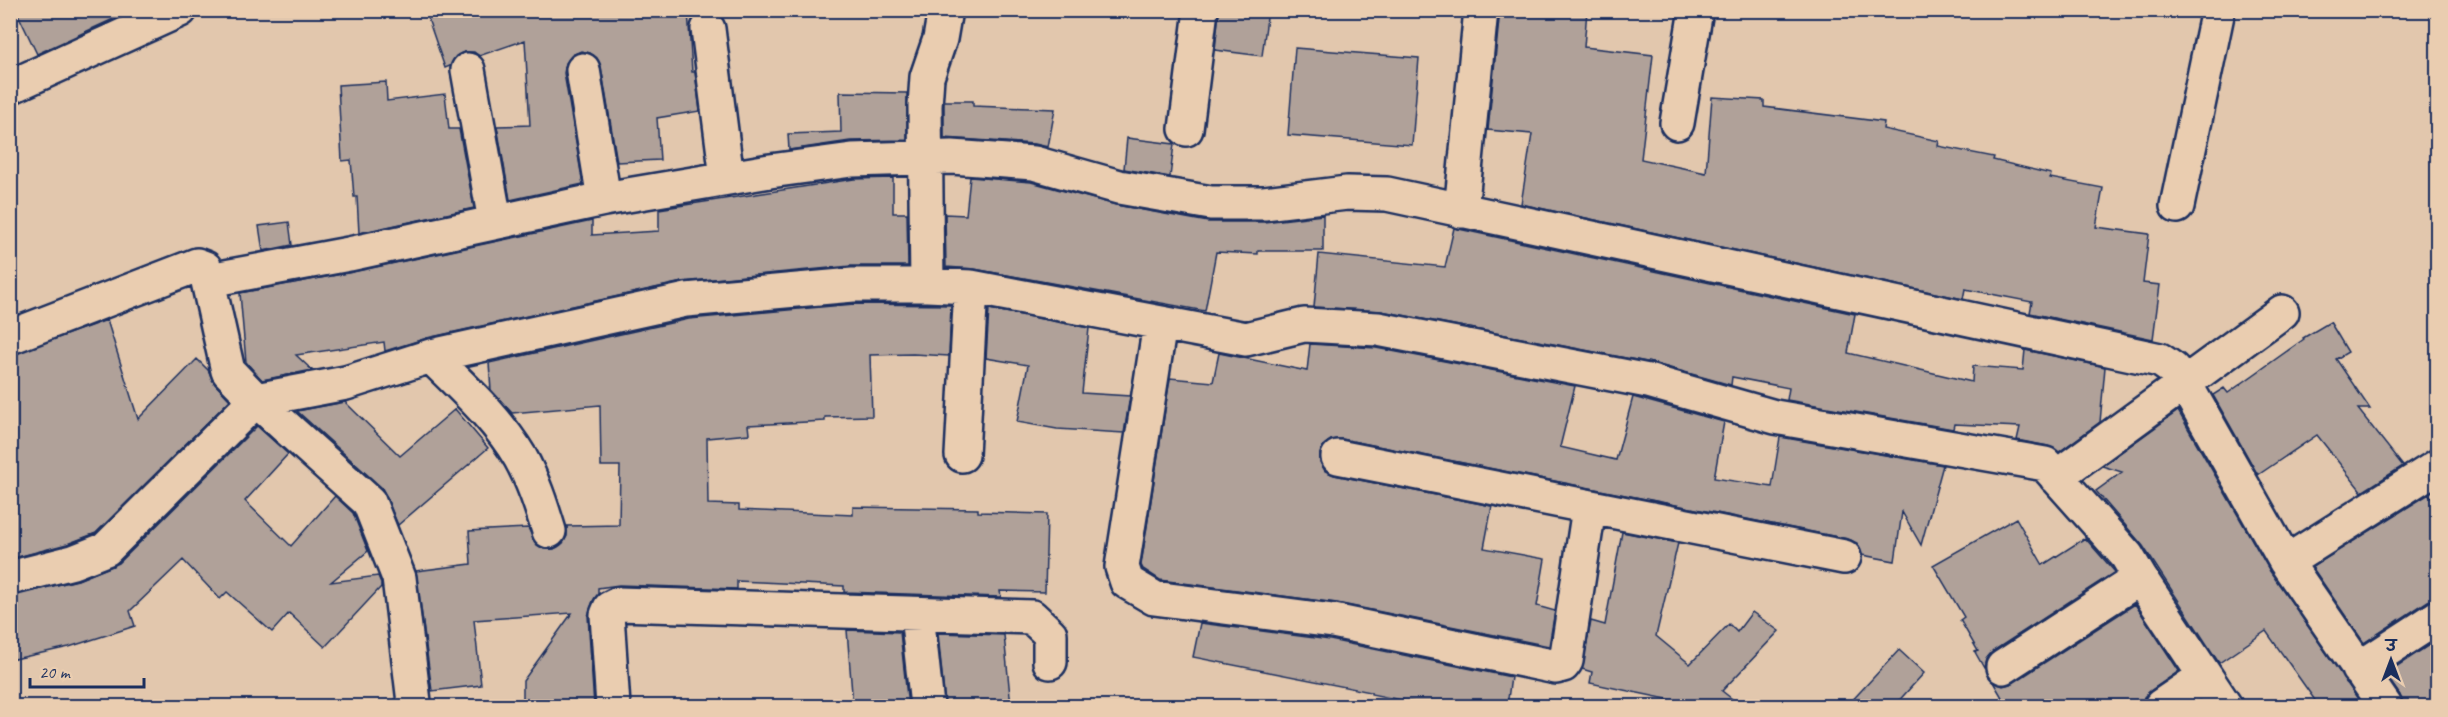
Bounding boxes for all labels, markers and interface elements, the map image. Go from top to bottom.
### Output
north arrow [2361,630,2421,690]
text: उ [2384,636,2398,656]
scale bar [30,651,144,689]
text: 20 m [39,661,72,683]

